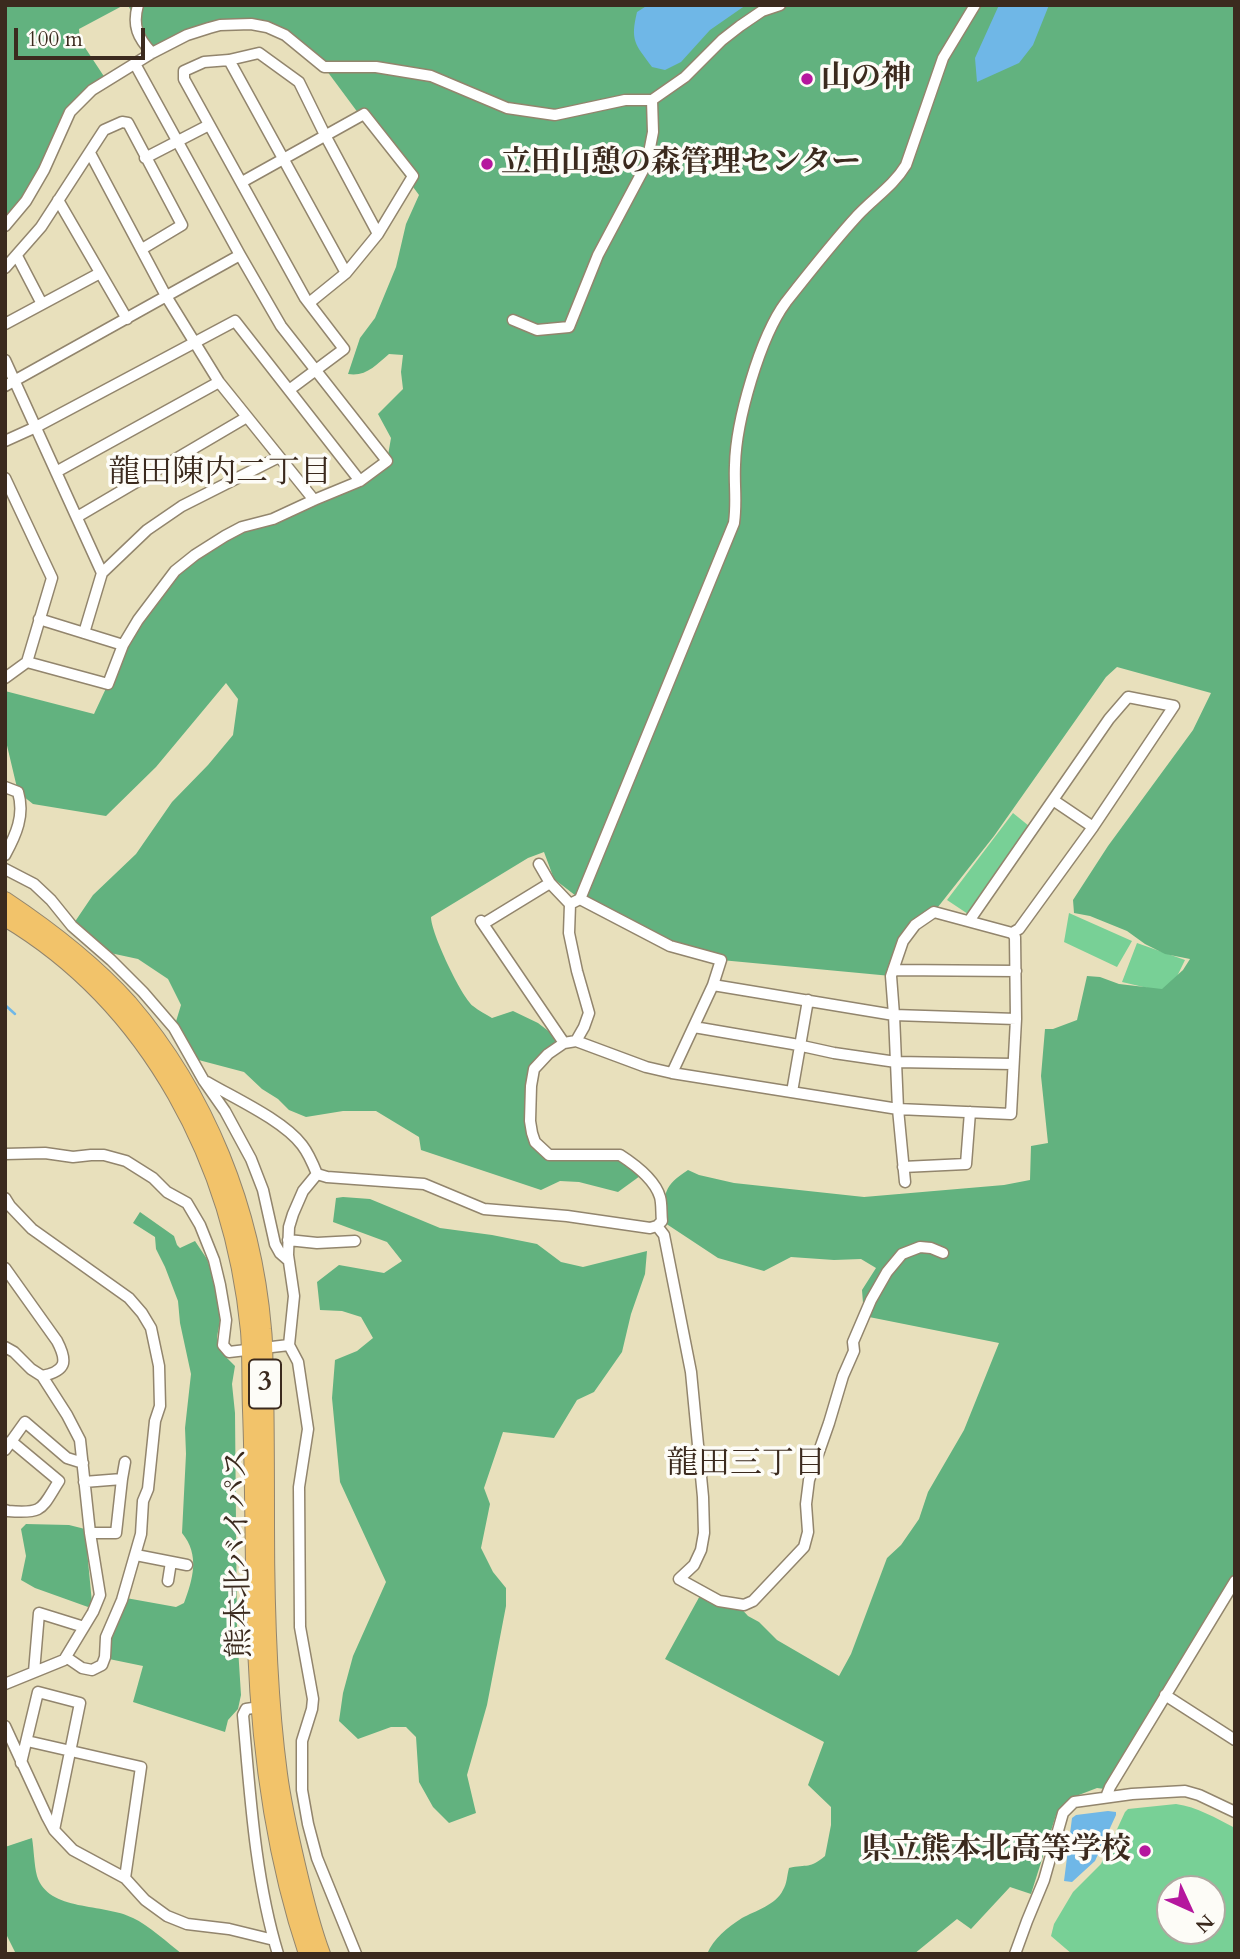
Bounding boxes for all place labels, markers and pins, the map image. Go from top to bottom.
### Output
place label: 山の神 [821,61,911,97]
marker: 山の神 [799,71,815,87]
place label: 立田山憩の森管理センター [501,146,861,182]
marker: 立田山憩の森管理センター [479,156,495,172]
place label: 県立熊本北高等学校 [861,1833,1131,1869]
marker: 県立熊本北高等学校 [1137,1843,1153,1859]

